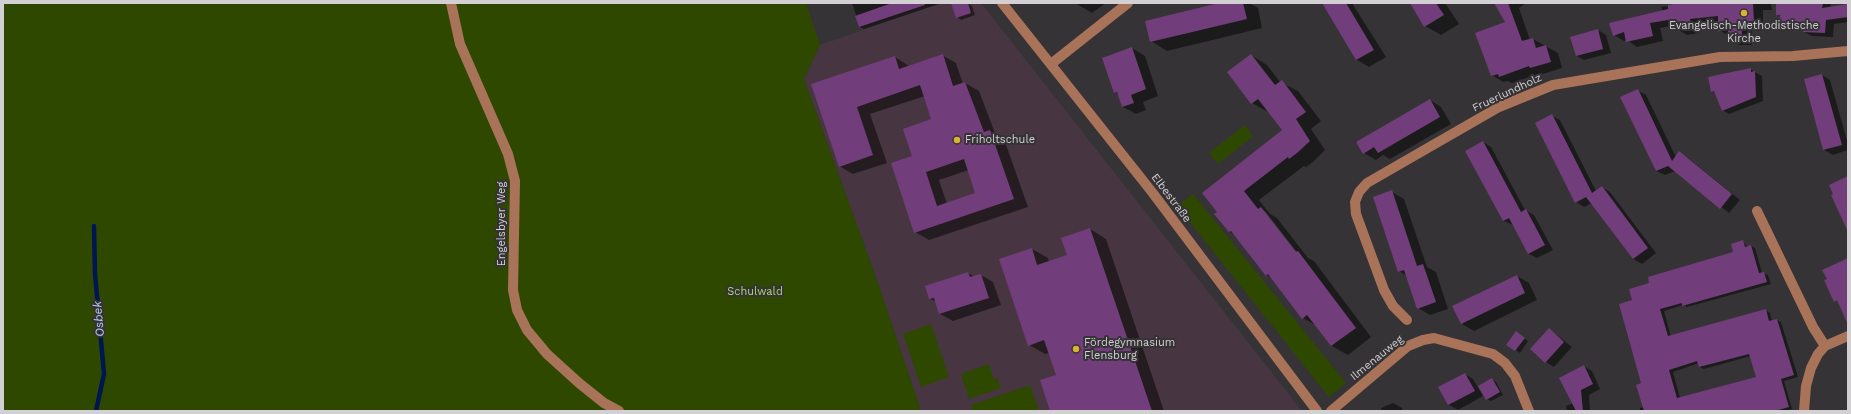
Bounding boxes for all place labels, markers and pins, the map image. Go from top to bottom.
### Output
marker: Evangelisch-Methodistische Kirche [1739,8,1749,18]
place label: Evangelisch-Methodistische Kirche [1669,19,1819,45]
place label: Friholtschule [965,133,1035,147]
marker: Friholtschule [952,135,962,145]
place label: Fördegymnasium Flensburg [1084,336,1175,362]
marker: Fördegymnasium Flensburg [1071,344,1081,354]

